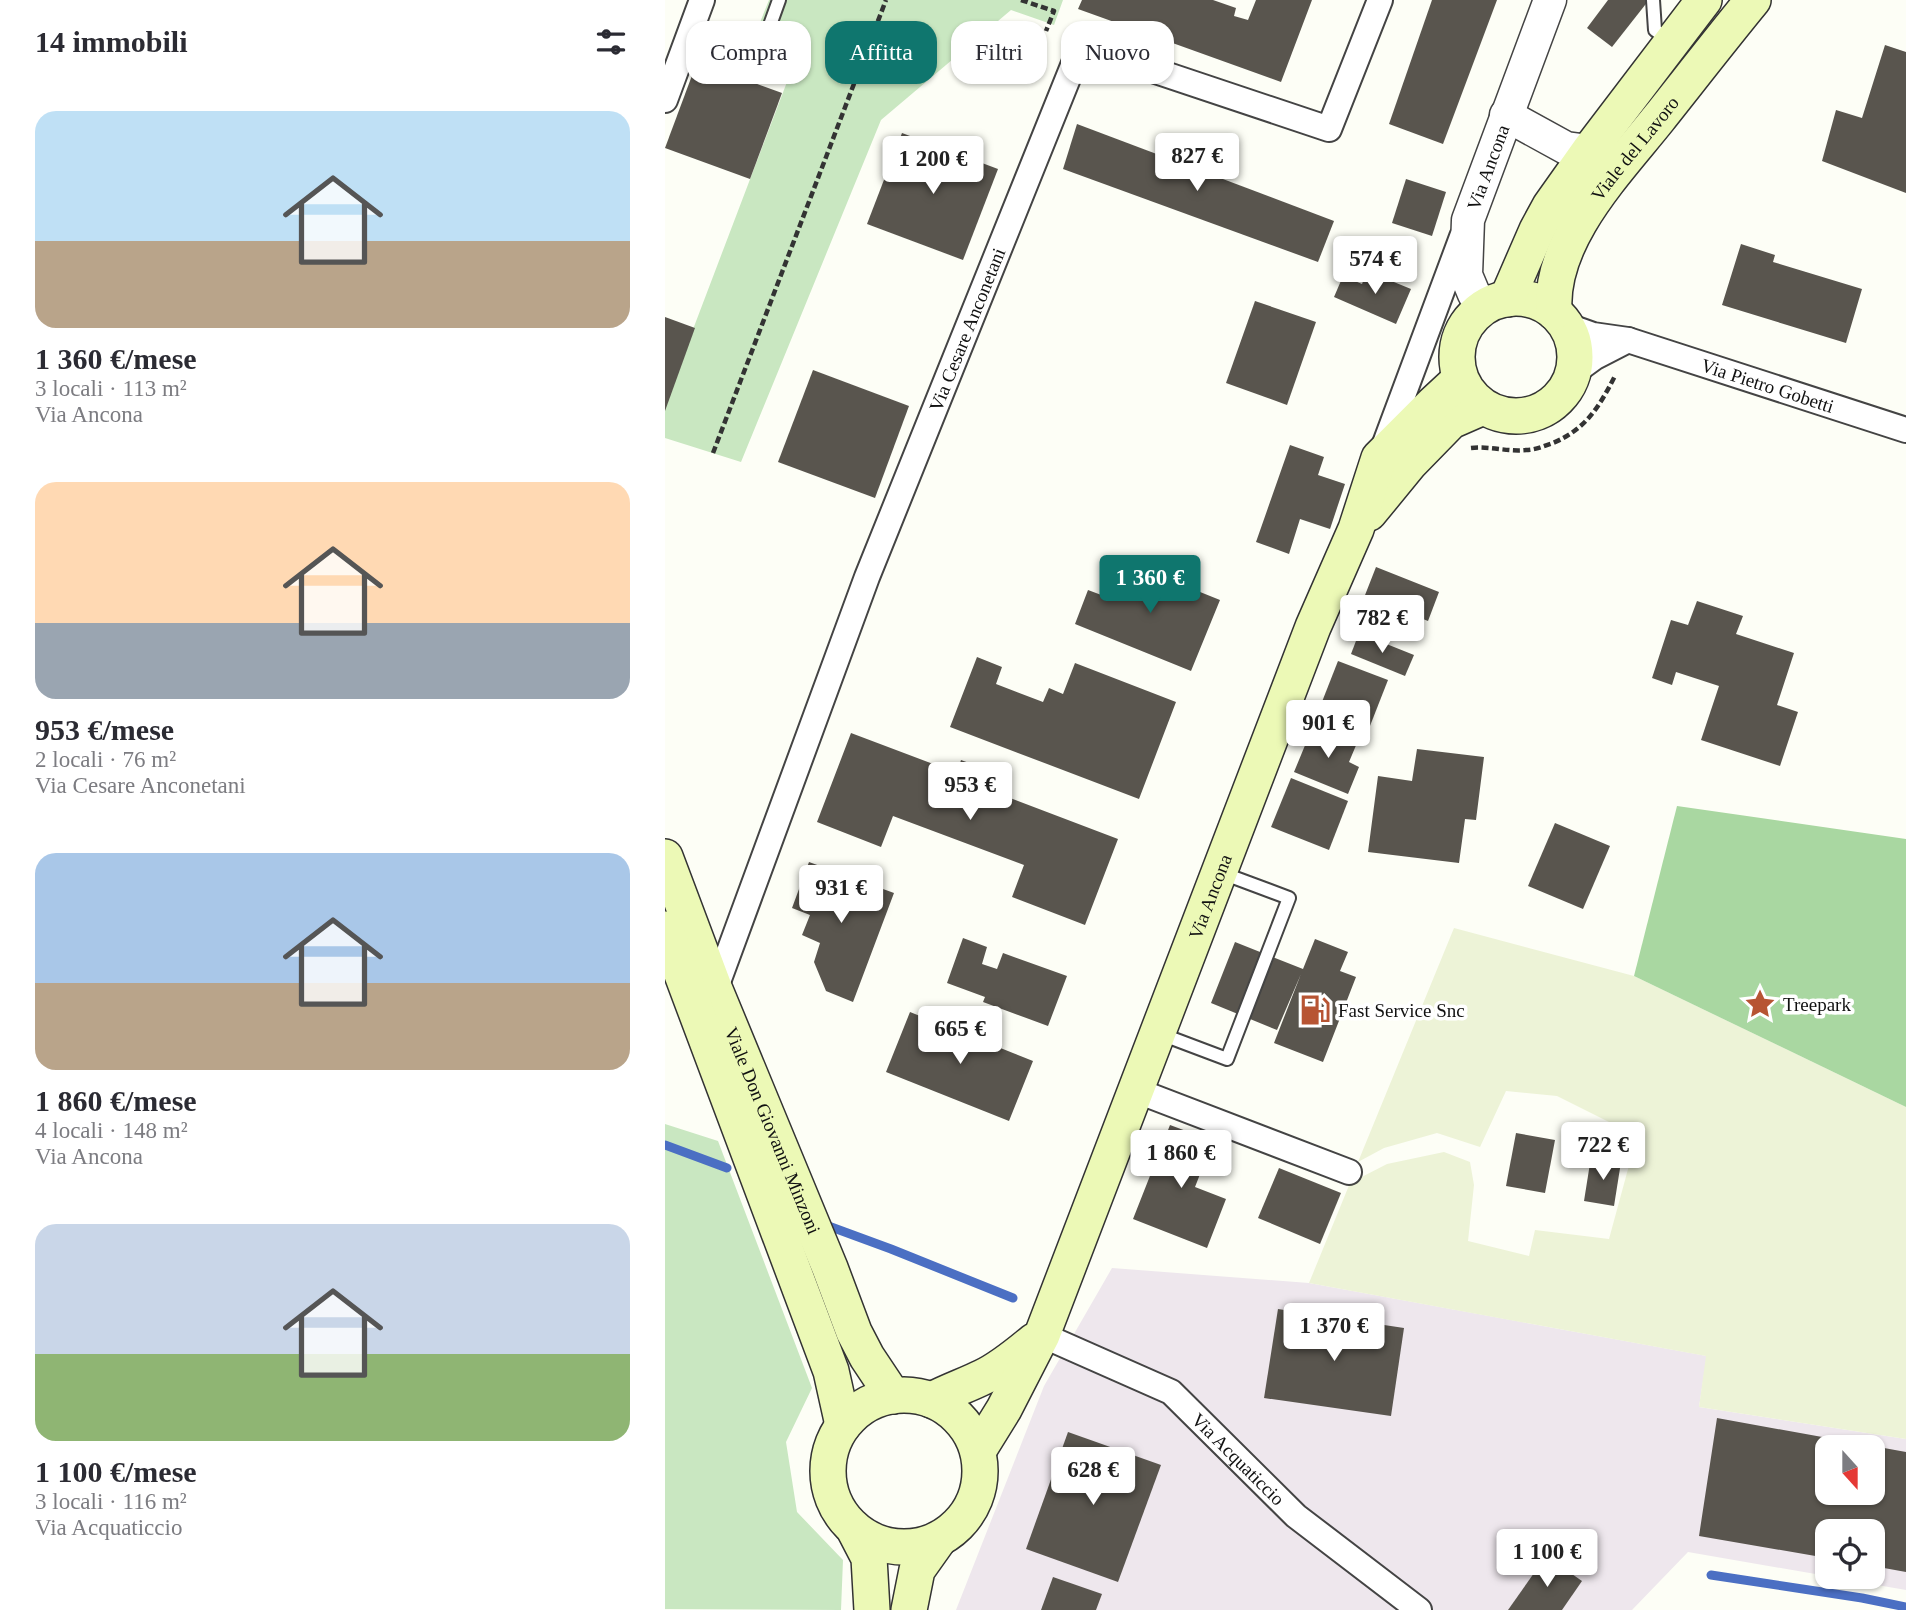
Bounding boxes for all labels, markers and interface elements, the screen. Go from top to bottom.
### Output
chip: Compra [686,21,811,84]
chip: Affitta [825,21,937,84]
chip: Filtri [951,21,1047,84]
chip: Nuovo [1061,21,1174,84]
icon: filters [592,23,630,61]
text: 14 immobili [35,25,188,58]
street label: Viale del Lavoro [1587,92,1683,205]
street label: Via Ancona [1463,121,1514,213]
pin: 827 € [1148,134,1246,193]
pin: 1 200 € [868,136,998,196]
text: 827 € [1171,143,1223,168]
text: 1 200 € [899,146,968,171]
icon: home [270,157,396,283]
pin: 574 € [1326,236,1424,296]
street label: Via Cesare Anconetani [925,245,1010,414]
text: 574 € [1349,246,1401,271]
text: 1 360 €/mese [35,342,197,375]
street label: Via Pietro Gobetti [1699,354,1837,417]
text: 3 locali · 113 m² [35,376,187,401]
text: Via Ancona [35,402,143,427]
icon: home [270,528,396,654]
pin: 1 360 € [1085,556,1215,615]
text: 1 360 € [1116,565,1185,590]
pin: 782 € [1333,596,1431,655]
text: 782 € [1356,605,1408,630]
pin: 901 € [1279,700,1377,760]
text: 901 € [1302,710,1354,735]
text: 953 €/mese [35,713,174,746]
text: 2 locali · 76 m² [35,747,176,772]
pin: 953 € [921,762,1019,822]
text: 953 € [944,772,996,797]
text: Via Cesare Anconetani [35,773,246,798]
street label: Via Ancona [1185,851,1236,942]
pin: 931 € [792,866,890,925]
text: 931 € [815,875,867,900]
icon: home [270,899,396,1025]
place icon: Treepark [1743,987,1777,1021]
fuel station icon: Fast Service Snc [1298,993,1332,1027]
place label: Treepark [1783,994,1851,1015]
place label: Fast Service Snc [1338,1000,1465,1021]
pin: 665 € [911,1006,1009,1066]
text: 665 € [934,1016,986,1041]
street label: Viale Don Giovanni Minzoni [720,1024,825,1237]
text: 1 860 €/mese [35,1084,197,1117]
text: 4 locali · 148 m² [35,1118,188,1143]
pin: 722 € [1554,1122,1652,1182]
pin: 1 860 € [1116,1130,1246,1190]
text: 722 € [1577,1132,1629,1157]
text: 1 860 € [1147,1140,1216,1165]
text: Via Ancona [35,1144,143,1169]
icon: home [270,1270,396,1396]
pin: 1 370 € [1269,1304,1399,1363]
text: 1 370 € [1300,1313,1369,1338]
street label: Via Acquaticcio [1187,1409,1289,1510]
north arrow [1815,1435,1885,1505]
map controls [1815,1435,1885,1589]
pin: 628 € [1044,1448,1142,1507]
text: 1 100 €/mese [35,1455,197,1488]
text: 628 € [1067,1457,1119,1482]
text: 3 locali · 116 m² [35,1489,187,1514]
text: Via Acquaticcio [35,1515,182,1540]
button: locate [1815,1519,1885,1589]
pin: 1 100 € [1482,1530,1612,1589]
text: 1 100 € [1513,1539,1582,1564]

